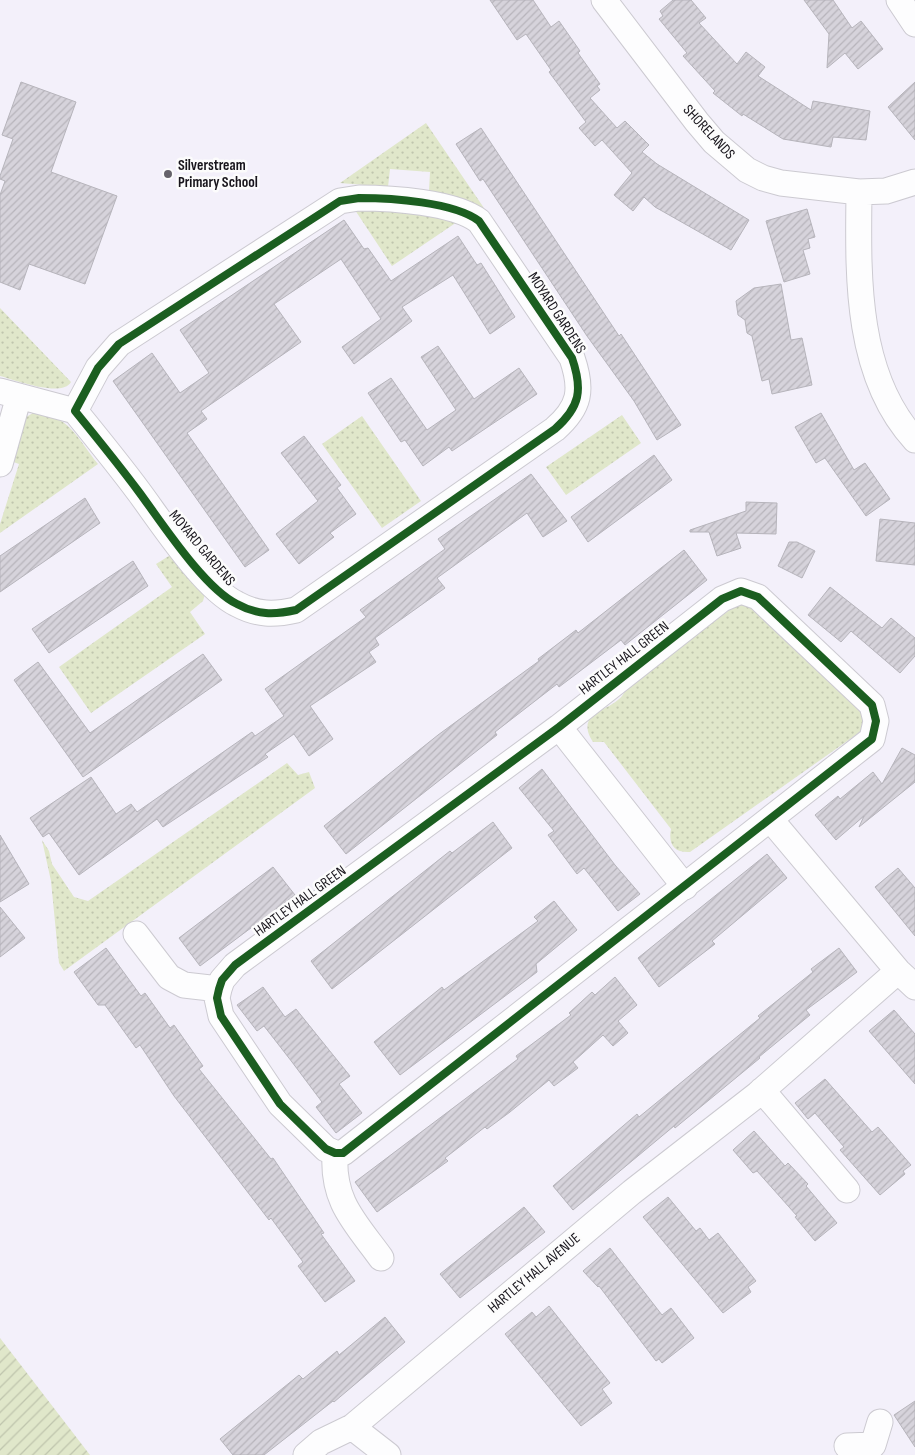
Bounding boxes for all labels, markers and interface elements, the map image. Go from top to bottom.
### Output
street label: SHORELANDS [679,101,739,163]
place label: Silverstream Primary School [178,156,258,192]
marker: Silverstream Primary School [162,168,174,180]
street label: MOYARD GARDENS [524,269,590,357]
street label: MOYARD GARDENS [165,506,239,590]
street label: HARTLEY HALL GREEN [575,617,673,699]
street label: HARTLEY HALL GREEN [250,861,350,941]
street label: HARTLEY HALL AVENUE [484,1229,584,1317]

